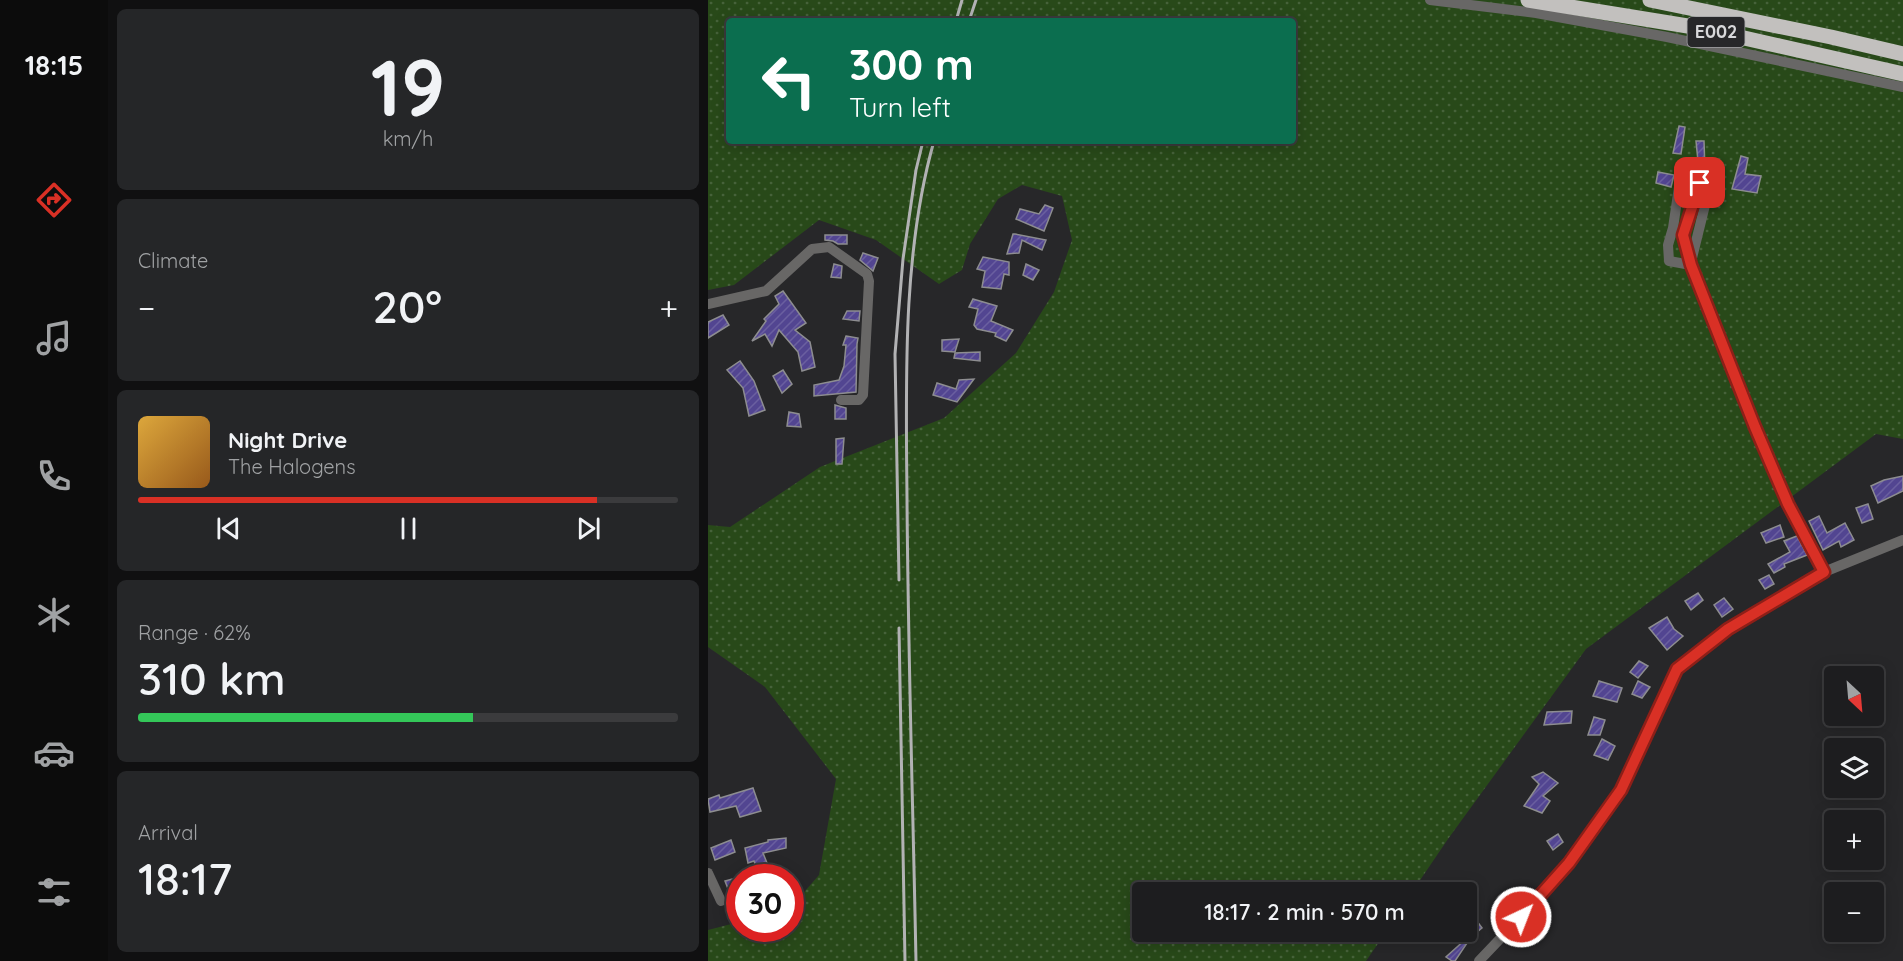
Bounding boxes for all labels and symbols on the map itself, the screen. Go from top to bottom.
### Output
road number: E002 [1688,17,1744,47]
pin [1674,157,1725,208]
north arrow [1824,666,1884,726]
speed limit sign: 30 [726,864,804,942]
position arrow [1489,885,1553,949]

